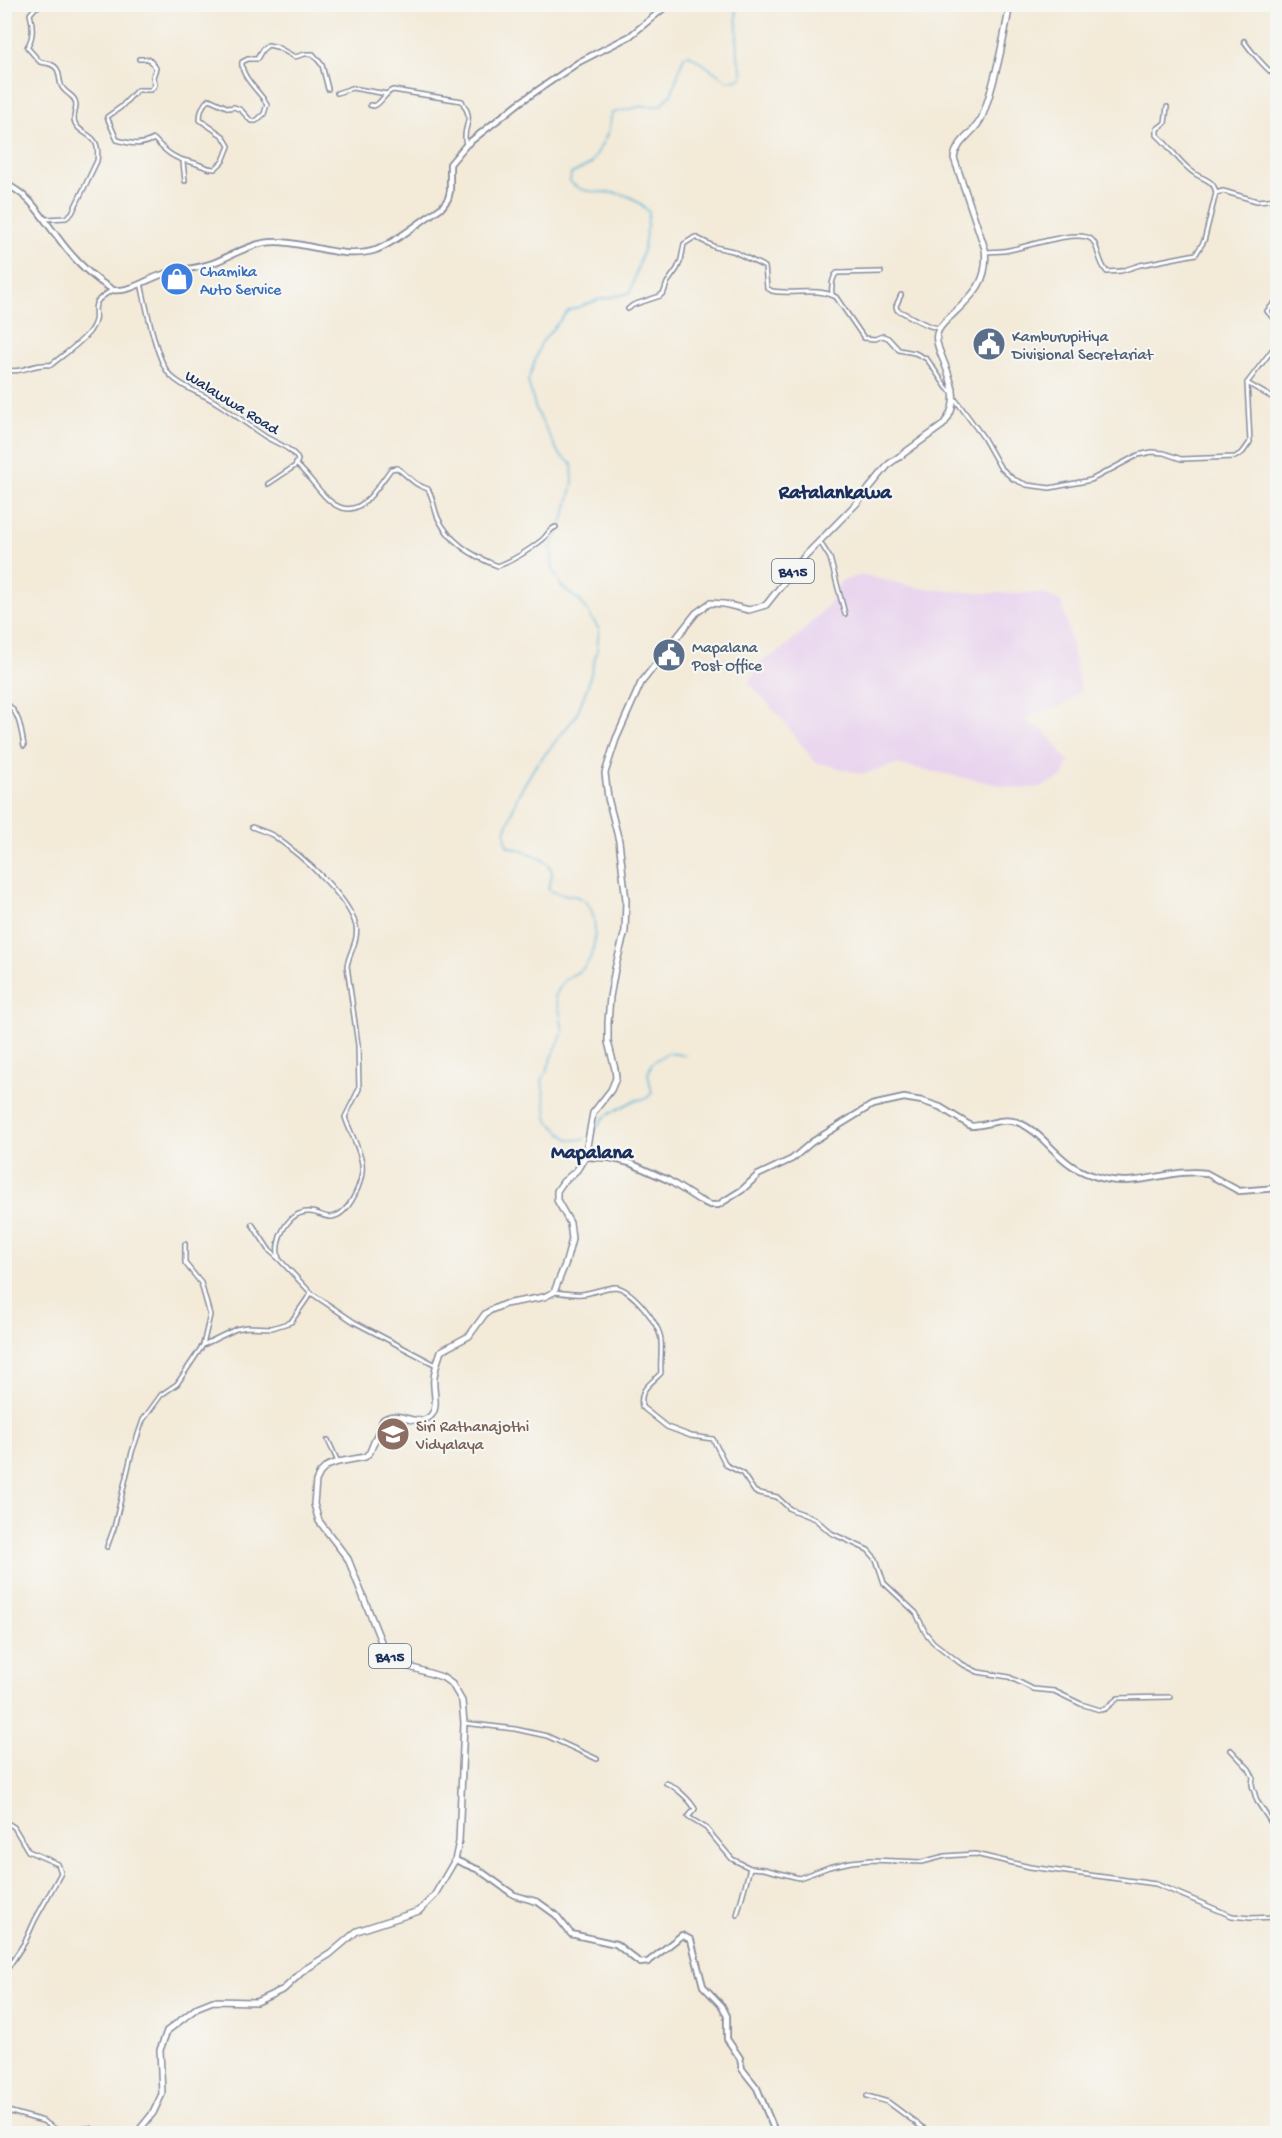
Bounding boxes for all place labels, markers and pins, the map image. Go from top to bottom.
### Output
shop icon: Chamika Auto Service [159,261,195,297]
place label: Chamika Auto Service [200,264,282,301]
public building icon: Kamburupitiya Divisional Secretariat [971,326,1007,362]
place label: Kamburupitiya Divisional Secretariat [1011,329,1154,366]
public building icon: Mapalana Post Office [651,637,687,673]
place label: Mapalana Post Office [691,640,763,677]
school or university icon: Siri Rathanajothi Vidyalaya [375,1416,411,1452]
place label: Siri Rathanajothi Vidyalaya [415,1419,529,1456]

